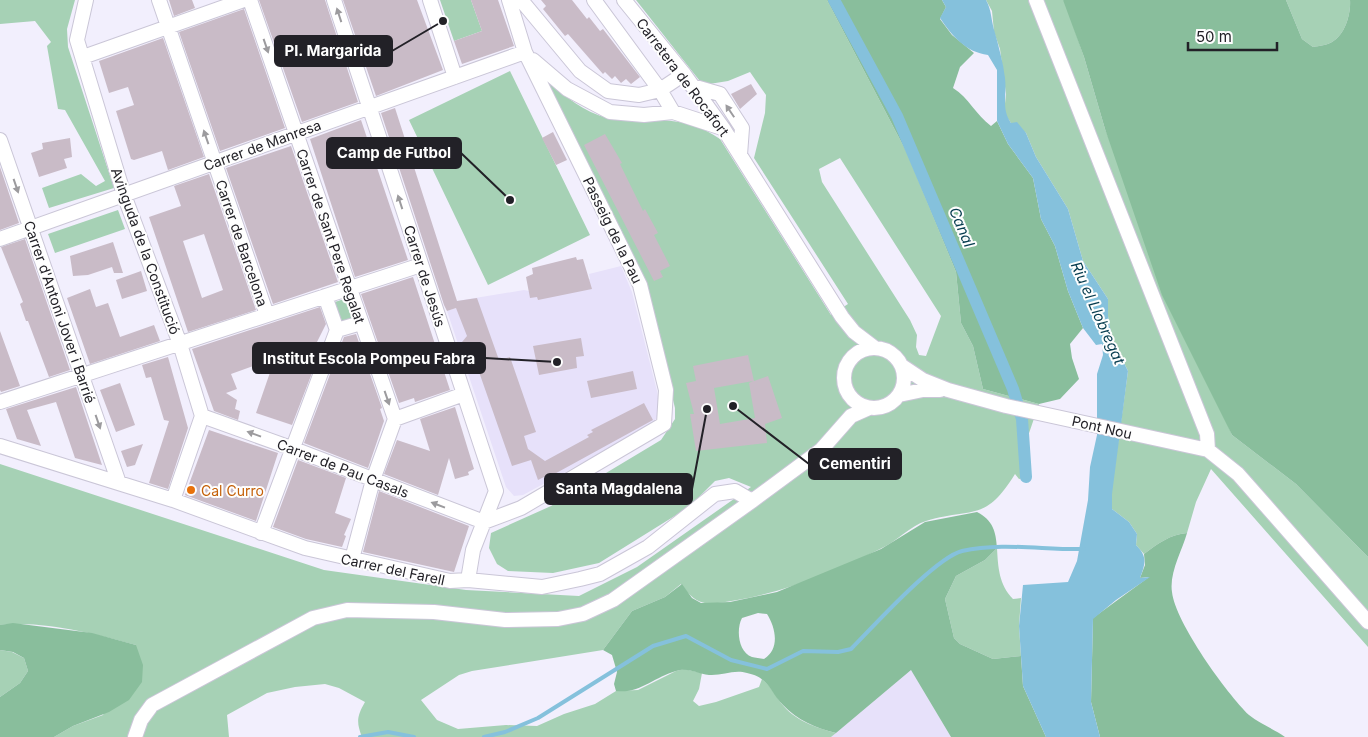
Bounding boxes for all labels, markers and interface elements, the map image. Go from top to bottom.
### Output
one-way arrow [334,7,342,22]
street label: Carretera de Rocafort [633,15,733,140]
scale bar [1188,20,1277,52]
text: 50 m [1196,27,1232,46]
callout: Pl. Margarida [275,36,392,66]
one-way arrow [262,39,270,54]
text: Pl. Margarida [285,41,381,60]
one-way arrow [726,104,735,117]
street label: Carrer de Manresa [201,116,323,174]
one-way arrow [202,129,209,144]
callout: Camp de Futbol [327,138,461,168]
text: Camp de Futbol [337,143,451,162]
street label: Carrer de Sant Pere Regalat [293,146,369,326]
street label: Avinguda de la Constitució [108,165,184,337]
street label: Passeig de la Pau [580,174,646,286]
street label: Carrer de Barcelona [212,177,272,309]
one-way arrow [12,179,20,194]
one-way arrow [396,194,404,209]
water label: Canal [945,204,979,250]
street label: Carrer d'Antoni Jover i Barrié [21,218,99,406]
street label: Carrer de Jesús [401,223,449,329]
water label: Riu el Llobregat [1067,259,1130,368]
callout: Institut Escola Pompeu Fabra [253,343,485,373]
text: Institut Escola Pompeu Fabra [263,349,475,368]
one-way arrow [383,391,391,406]
street label: Pont Nou [1070,412,1134,442]
one-way arrow [94,415,102,430]
one-way arrow [246,430,261,438]
street label: Carrer de Pau Casals [275,435,411,501]
callout: Cementiri [809,449,901,479]
text: Cementiri [819,454,891,473]
callout: Santa Magdalena [545,474,692,504]
text: Santa Magdalena [555,479,683,498]
place label: Cal Curro [201,482,264,499]
marker: Cal Curro [185,484,197,496]
one-way arrow [431,500,446,508]
street label: Carrer del Farell [339,550,447,588]

